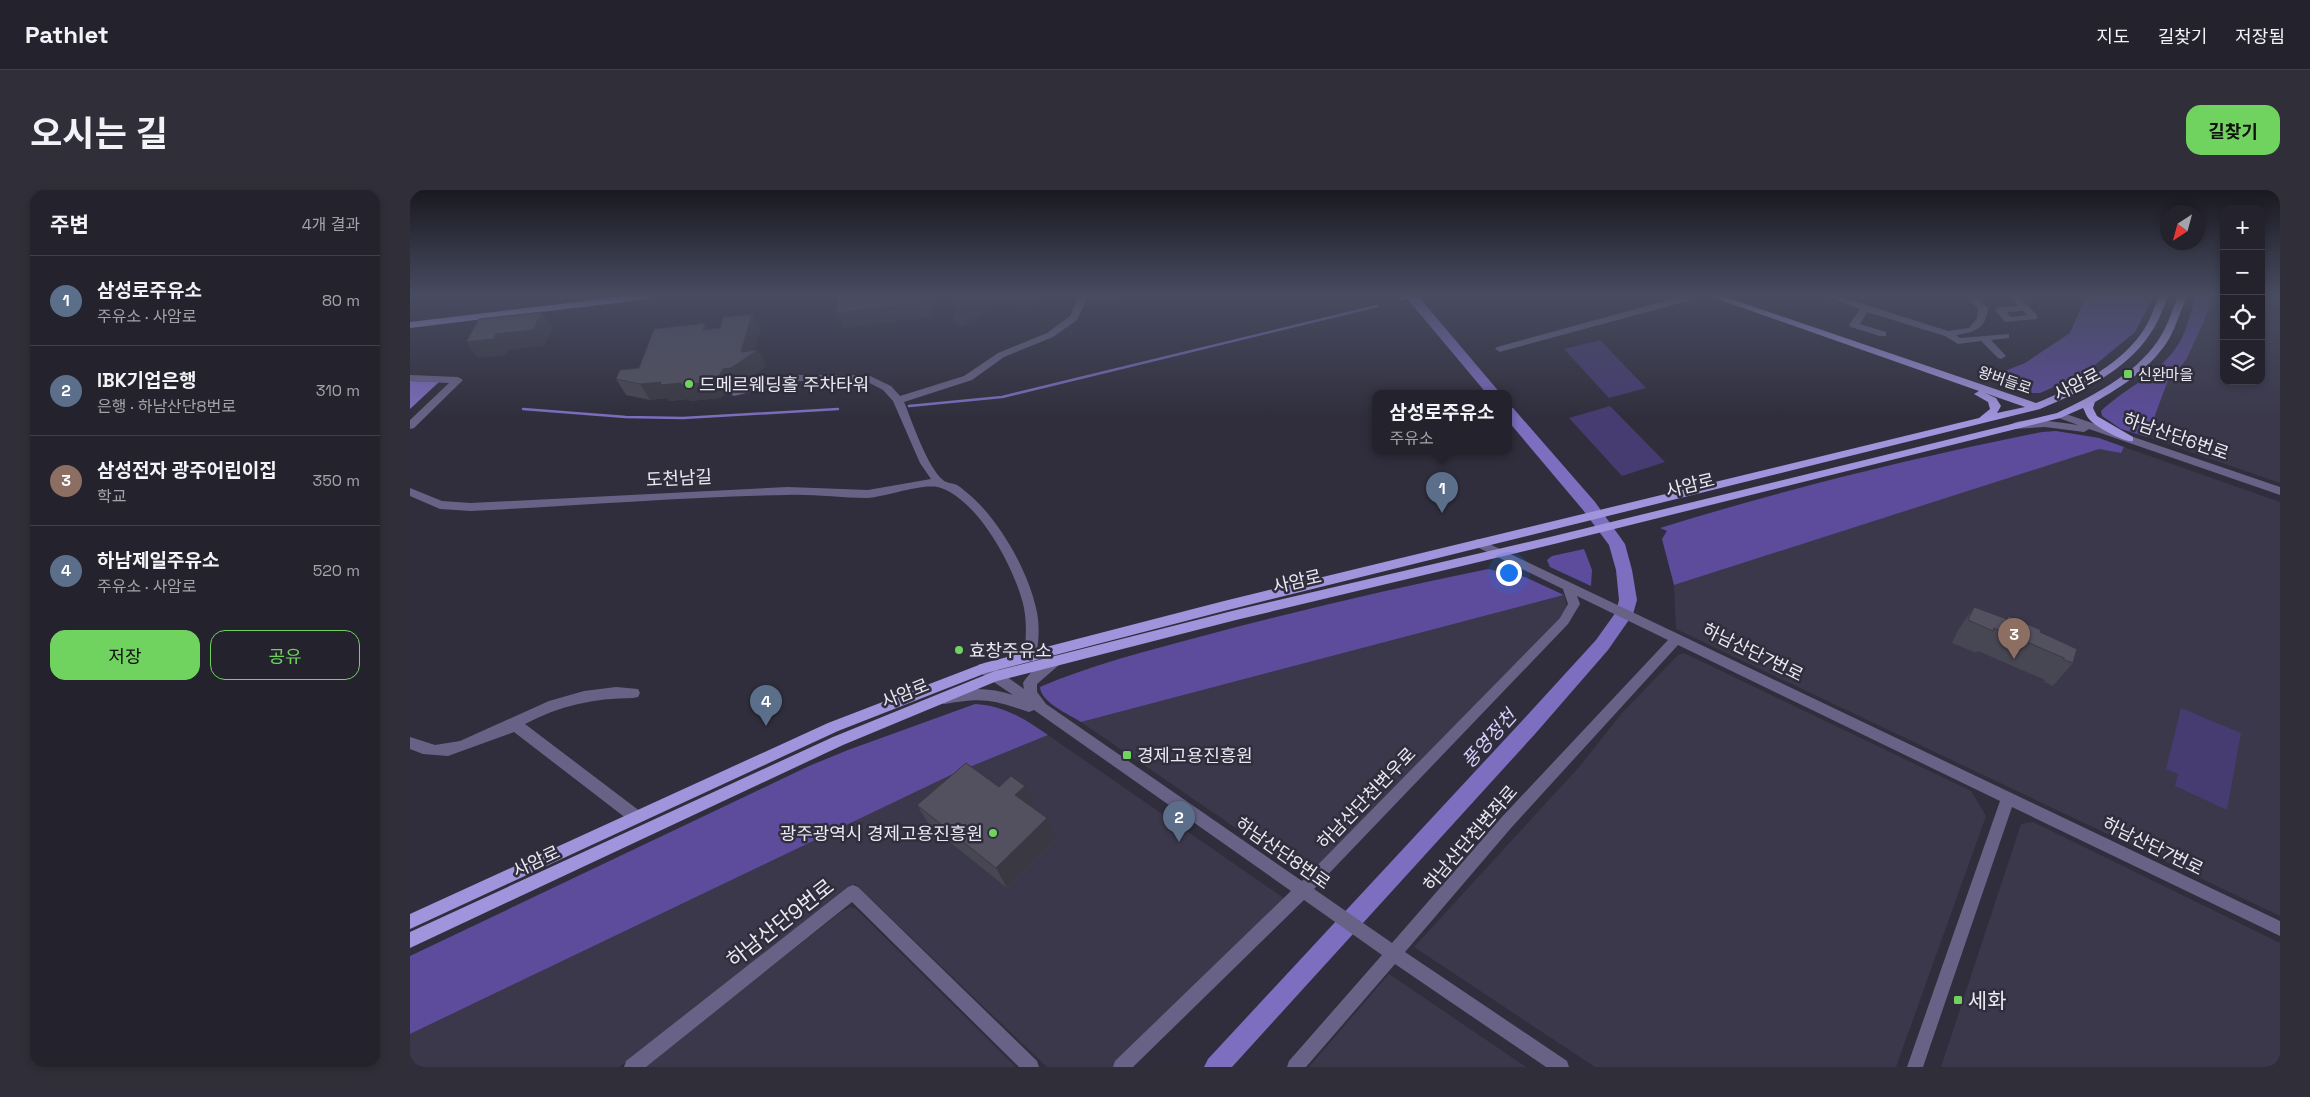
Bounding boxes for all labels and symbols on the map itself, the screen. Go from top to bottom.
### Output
north arrow [2160,205,2205,250]
street label: 왕버들로 [1976,362,2034,398]
street label: 사암로 [2050,362,2104,406]
place label: 신완마을 [2138,365,2193,384]
marker: 신완마을 [2122,368,2134,380]
place label: 드메르웨딩홀 주차타워 [699,373,869,396]
marker: 드메르웨딩홀 주차타워 [683,378,695,390]
street label: 하남산단6번로 [2120,407,2232,465]
street label: 도천남길 [645,465,713,491]
street label: 사암로 [1663,468,1717,502]
pin: 1 [1426,472,1458,513]
your location [1496,560,1522,586]
street label: 사암로 [1270,564,1324,598]
street label: 하남산단7번로 [1699,618,1807,686]
pin: 3 [1998,618,2030,659]
place label: 효창주유소 [969,639,1052,662]
marker: 효창주유소 [953,644,965,656]
street label: 사암로 [878,673,932,713]
pin: 4 [750,685,782,726]
water label: 풍영정천 [1456,704,1523,773]
street label: 하남산단천변우로 [1312,742,1420,854]
place label: 경제고용진흥원 [1137,744,1253,767]
marker: 경제고용진흥원 [1121,749,1133,761]
street label: 하남산단천변좌로 [1418,780,1522,896]
pin: 2 [1163,801,1195,842]
street label: 하남산단8번로 [1231,812,1335,894]
street label: 하남산단7번로 [2099,812,2207,880]
place label: 광주광역시 경제고용진흥원 [780,822,983,845]
marker: 광주광역시 경제고용진흥원 [987,827,999,839]
street label: 사암로 [509,840,563,882]
street label: 하남산단9번로 [721,873,839,973]
place label: 세화 [1968,987,2007,1014]
marker: 세화 [1952,994,1964,1006]

